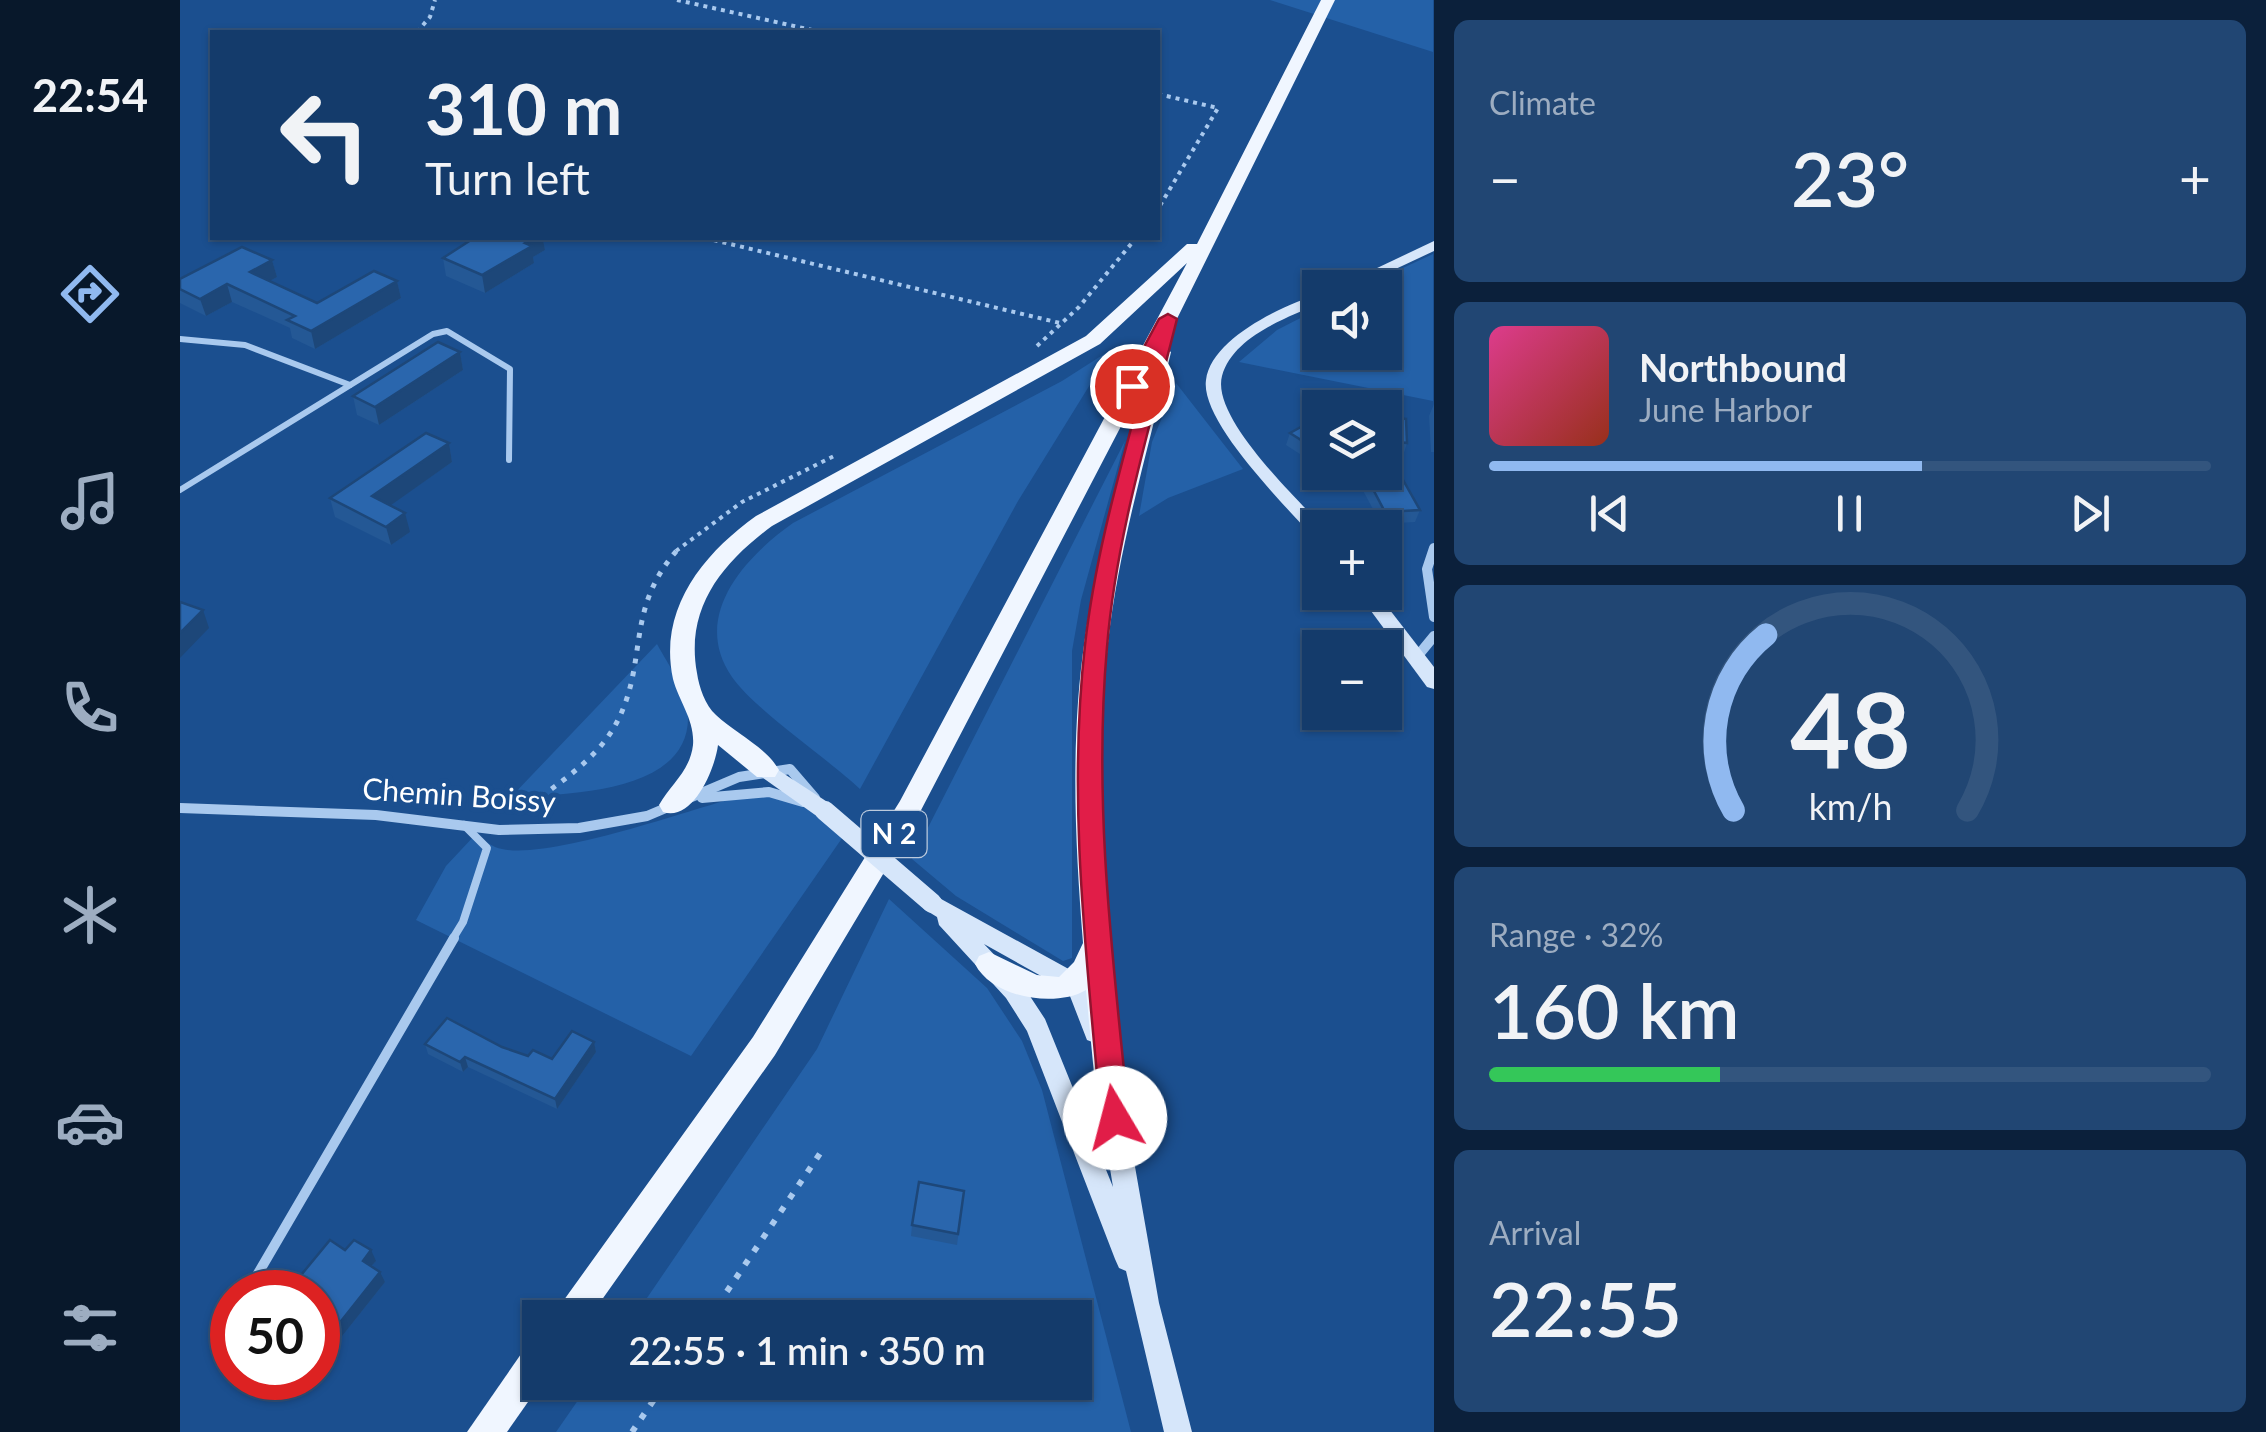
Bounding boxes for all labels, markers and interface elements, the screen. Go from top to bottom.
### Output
text: 310 m [425,66,622,150]
text: 22:54 [32,68,148,122]
icon: left [260,70,390,200]
text: Climate [1489,83,1596,122]
text: 23° [1791,133,1909,223]
text: − [1489,145,1521,211]
text: + [2179,145,2211,211]
text: Turn left [425,151,590,205]
icon: directions [55,259,125,329]
map controls [1302,270,1402,730]
button: sound [1302,270,1402,370]
pin [1090,344,1175,429]
text: Northbound [1639,344,1847,390]
icon: arrive [1105,359,1160,414]
button: layers [1302,390,1402,490]
text: June Harbor [1639,390,1812,429]
icon: music [55,466,125,536]
icon: previous [1582,486,1637,541]
icon: pause [1822,486,1877,541]
icon: next [2063,486,2118,541]
button: + [1302,510,1402,610]
button: − [1302,630,1402,730]
text: 48 [1790,665,1910,790]
icon: phone [55,673,125,743]
street label: Chemin Boissy [361,769,557,819]
text: km/h [1808,785,1892,828]
road number: N 2 [862,811,926,857]
icon: climate [55,880,125,950]
text: Range · 32% [1489,915,1663,954]
text: 160 km [1489,965,1740,1055]
position arrow [1063,1066,1167,1170]
icon: car [55,1087,125,1157]
text: Arrival [1489,1213,1581,1252]
text: 22:55 [1489,1263,1682,1353]
speed limit sign: 50 [210,1270,340,1400]
icon: filters [55,1293,125,1363]
text: 22:55 · 1 min · 350 m [629,1327,985,1373]

